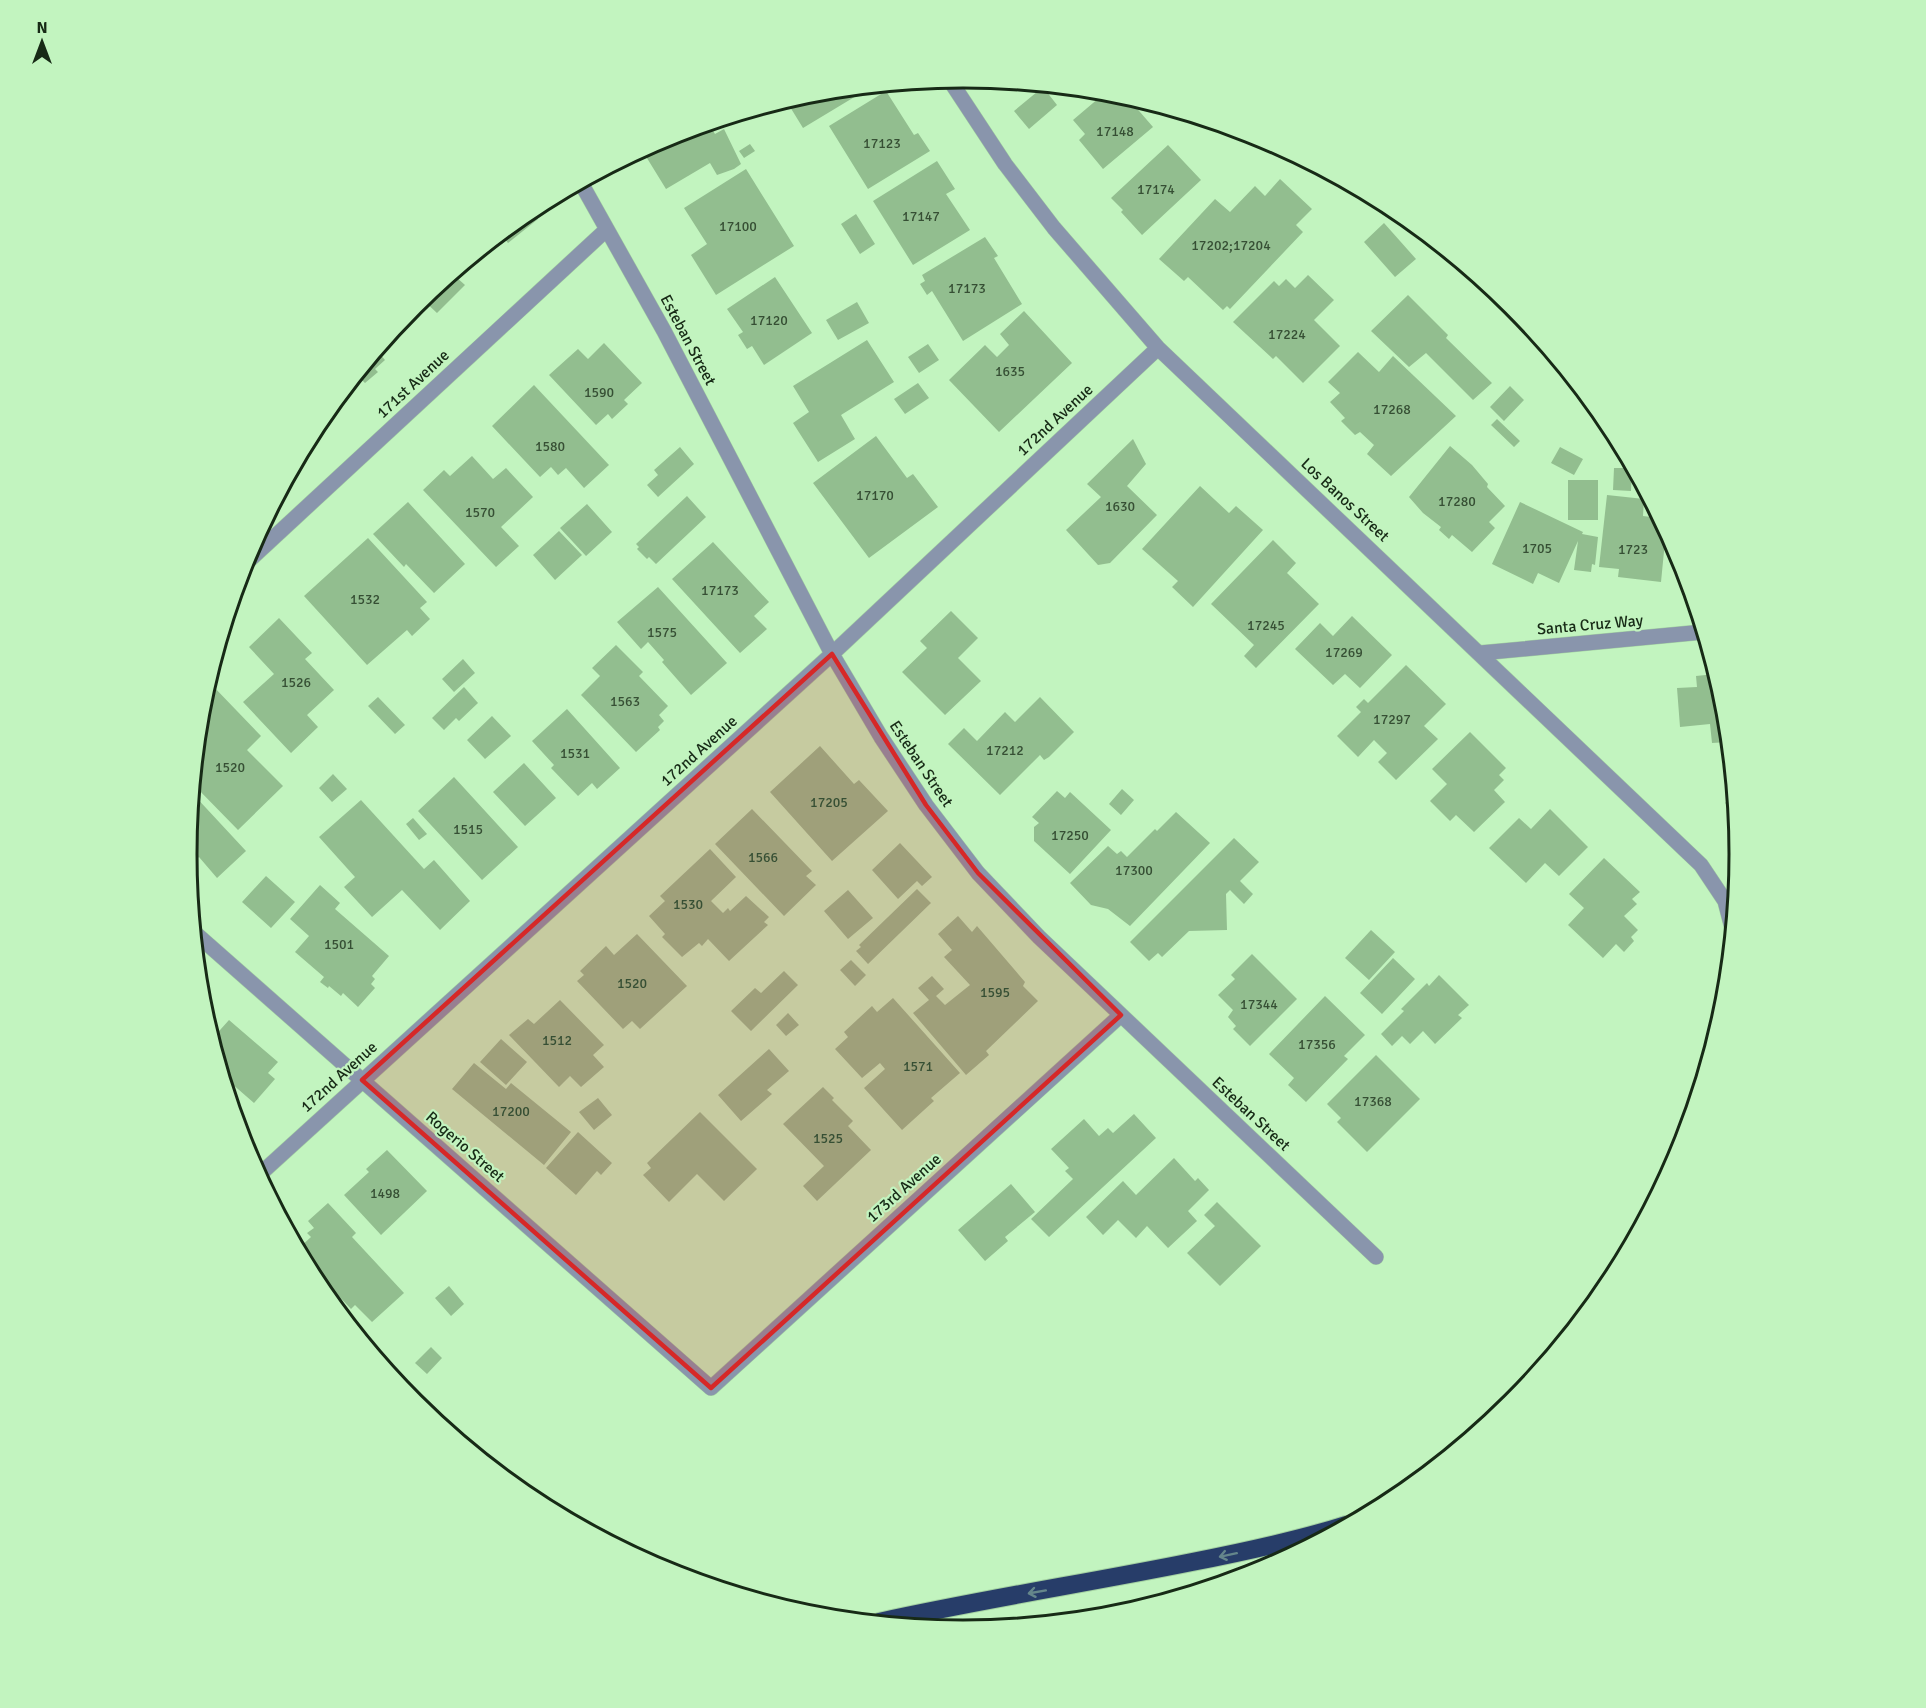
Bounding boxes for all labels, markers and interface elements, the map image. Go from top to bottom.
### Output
north arrow [12,12,72,72]
text: N [36,18,48,38]
house number: 17148 [1096,123,1134,140]
house number: 17123 [863,135,901,152]
house number: 17174 [1137,181,1175,198]
house number: 17147 [902,208,940,225]
house number: 17100 [719,218,757,235]
house number: 17202;17204 [1191,237,1271,254]
house number: 17173 [948,280,986,297]
street label: Esteban Street [656,291,720,389]
house number: 17120 [750,312,788,329]
house number: 17224 [1268,326,1306,343]
street label: 171st Avenue [373,345,453,423]
house number: 1635 [995,363,1025,380]
street label: 172nd Avenue [1013,380,1097,460]
house number: 1590 [584,384,614,401]
house number: 17268 [1373,401,1411,418]
house number: 1580 [535,438,565,455]
street label: Los Banos Street [1297,454,1394,546]
house number: 17170 [856,487,894,504]
house number: 17280 [1438,493,1476,510]
house number: 1630 [1105,498,1135,515]
house number: 1570 [465,504,495,521]
house number: 1705 [1522,540,1552,557]
house number: 1723 [1618,541,1648,558]
house number: 17173 [701,582,739,599]
house number: 1532 [350,591,380,608]
street label: Santa Cruz Way [1536,610,1644,640]
house number: 17245 [1247,617,1285,634]
house number: 1575 [647,624,677,641]
house number: 17269 [1325,644,1363,661]
house number: 1526 [281,674,311,691]
house number: 1563 [610,693,640,710]
street label: 172nd Avenue [656,711,742,791]
house number: 17297 [1373,711,1411,728]
street label: Esteban Street [885,717,957,811]
house number: 17212 [986,742,1024,759]
house number: 1531 [560,745,590,762]
house number: 1520 [215,759,245,776]
house number: 17205 [810,794,848,811]
house number: 1515 [453,821,483,838]
house number: 17250 [1051,827,1089,844]
house number: 1566 [748,849,778,866]
house number: 17300 [1115,862,1153,879]
house number: 1530 [673,896,703,913]
house number: 1501 [324,936,354,953]
house number: 1520 [617,975,647,992]
house number: 1595 [980,984,1010,1001]
house number: 17344 [1240,996,1278,1013]
house number: 1512 [542,1032,572,1049]
house number: 17356 [1298,1036,1336,1053]
street label: 172nd Avenue [296,1037,382,1117]
house number: 1571 [903,1058,933,1075]
street label: Esteban Street [1208,1073,1295,1156]
house number: 17368 [1354,1093,1392,1110]
house number: 17200 [492,1103,530,1120]
street label: Rogerio Street [421,1107,509,1187]
house number: 1525 [813,1130,843,1147]
street label: 173rd Avenue [862,1149,946,1227]
house number: 1498 [370,1185,400,1202]
one-way arrow [1219,1549,1238,1561]
one-way arrow [1028,1586,1047,1597]

